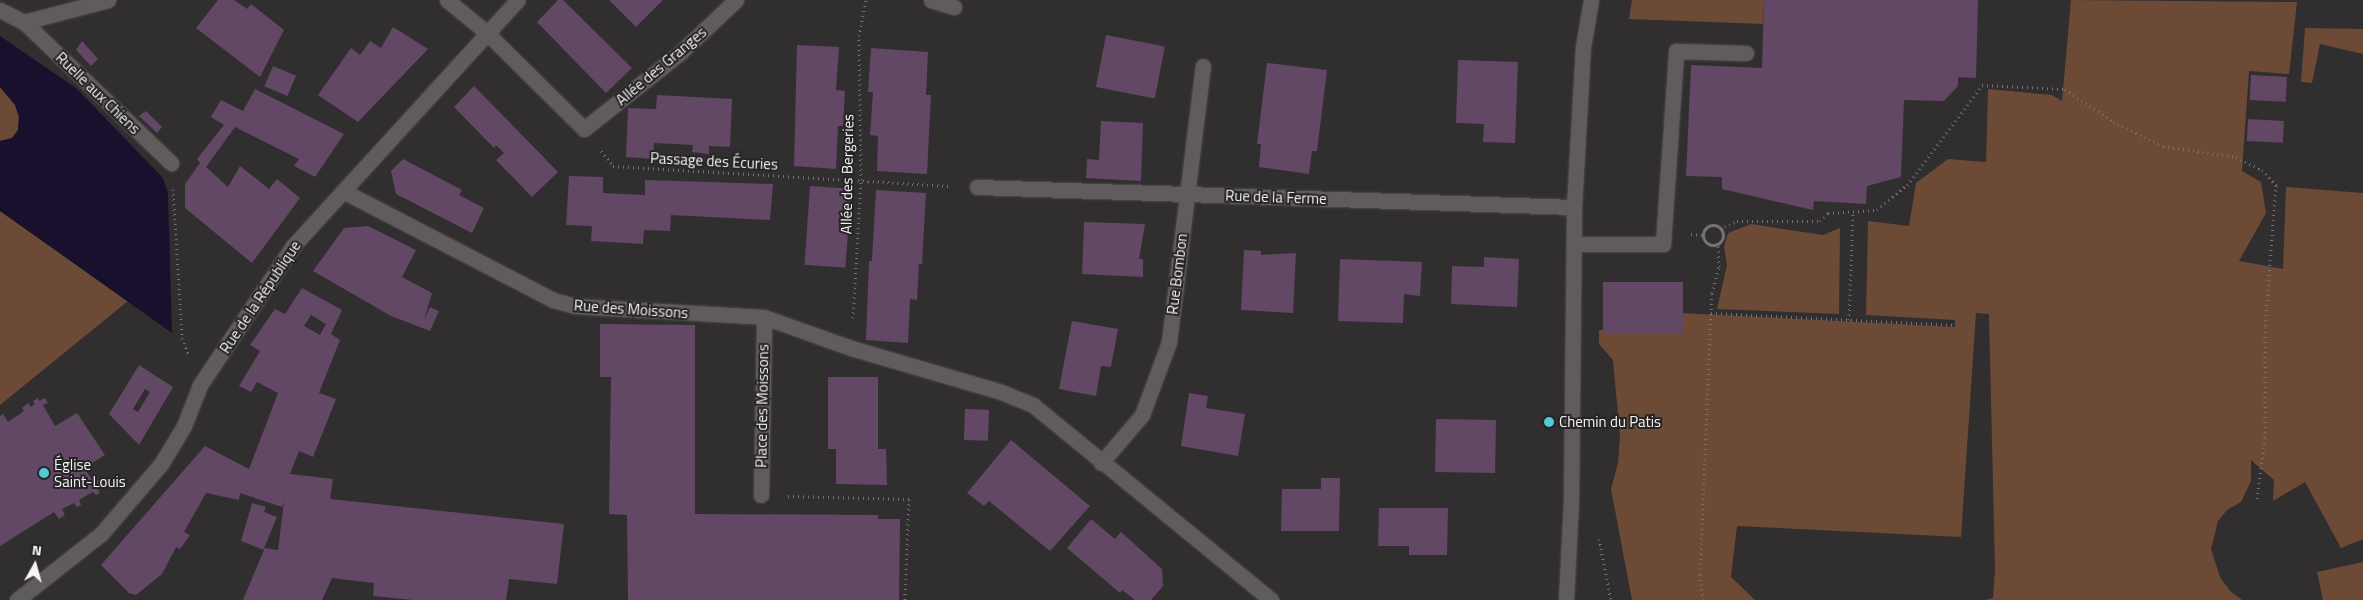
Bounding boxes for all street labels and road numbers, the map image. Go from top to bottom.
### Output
street label: Allée des Granges [612,23,710,109]
street label: Ruelle aux Chiens [52,48,144,138]
street label: Allée des Bergeries [837,114,857,234]
street label: Passage des Écuries [650,149,778,173]
street label: Rue de la Ferme [1225,186,1327,208]
street label: Rue Bombon [1163,232,1191,316]
street label: Rue de la République [216,237,304,357]
street label: Rue des Moissons [573,296,689,322]
street label: Place des Moissons [752,344,772,468]

